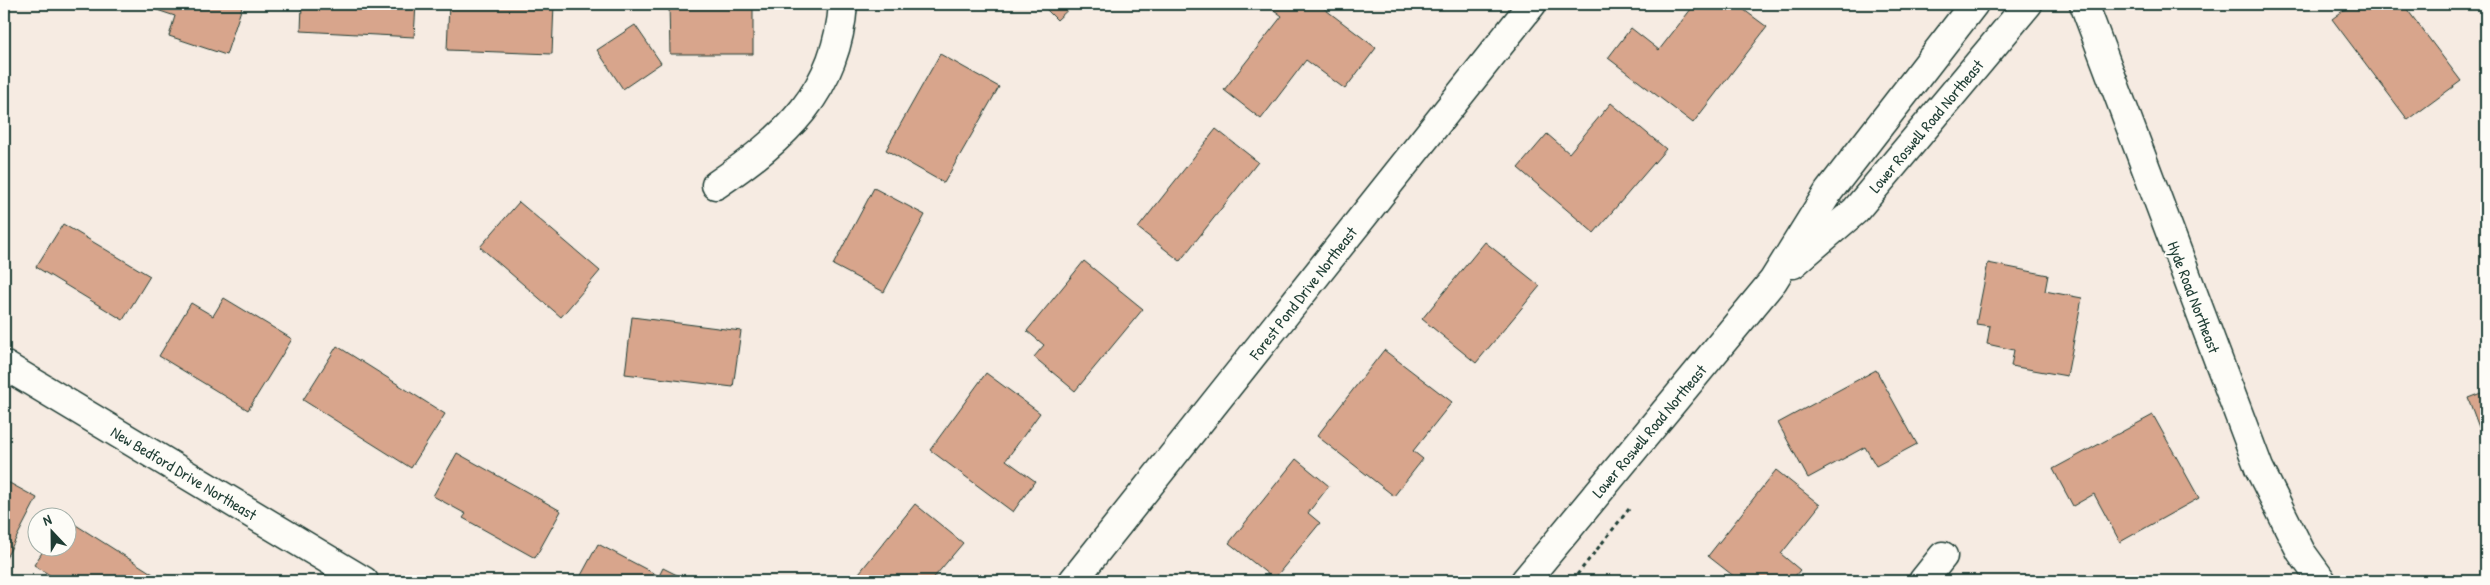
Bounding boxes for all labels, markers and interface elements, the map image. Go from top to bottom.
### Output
street label: Lower Roswell Road Northeast [1864,54,1989,197]
street label: Forest Pond Drive Northeast [1244,222,1362,365]
street label: Hyde Road Northeast [2163,238,2226,357]
street label: Lower Roswell Road Northeast [1587,359,1712,502]
street label: New Bedford Drive Northeast [107,421,261,526]
north arrow [28,508,78,558]
text: N [40,509,54,530]

